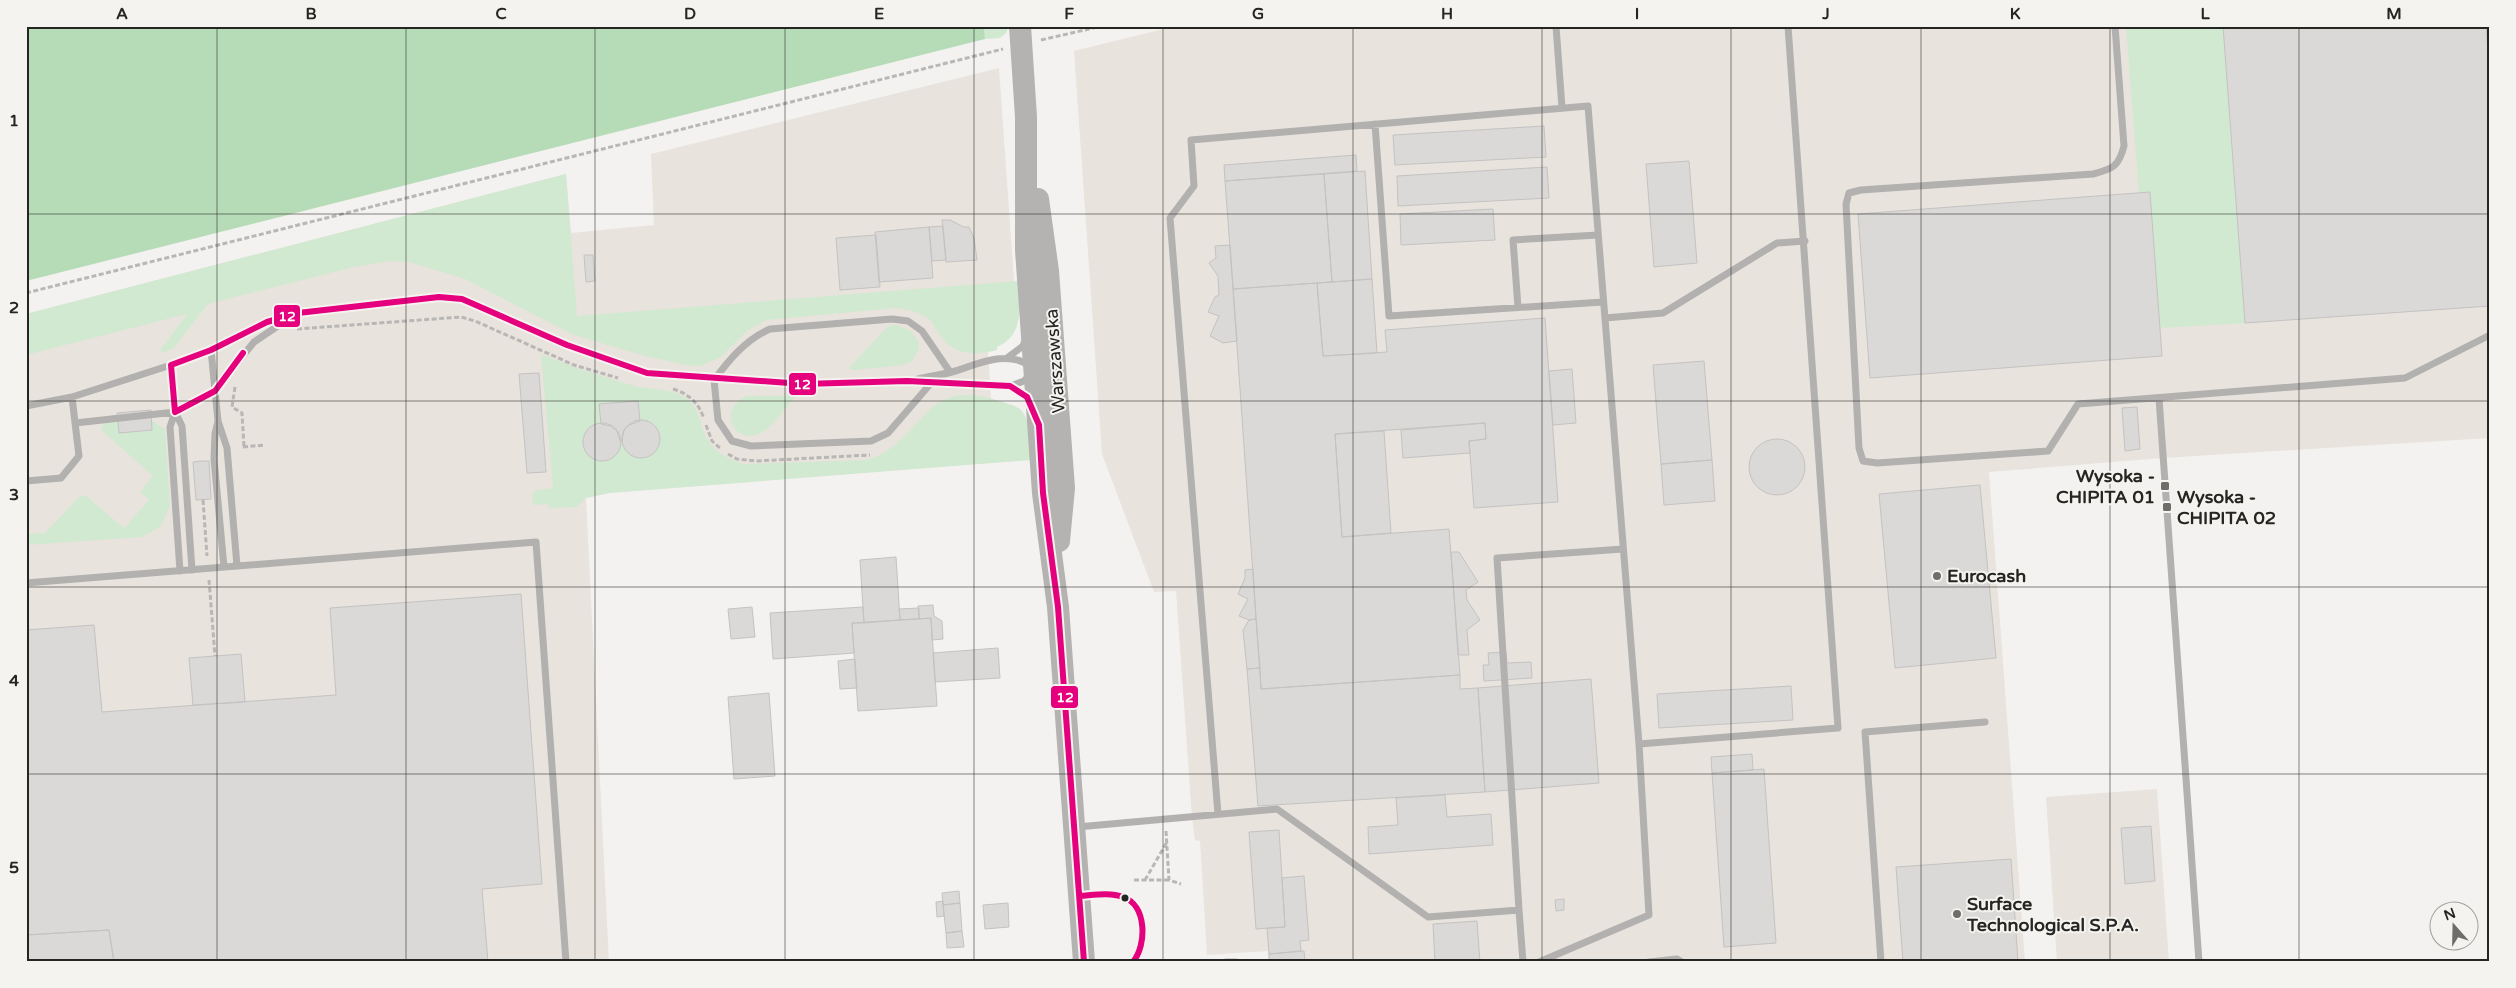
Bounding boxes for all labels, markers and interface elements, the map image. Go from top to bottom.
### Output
text: A [116,4,128,24]
text: B [305,4,317,24]
text: C [495,4,507,24]
text: D [684,4,696,24]
text: E [874,4,884,24]
text: F [1064,4,1074,24]
text: G [1252,4,1264,24]
text: H [1441,4,1453,24]
text: I [1635,4,1639,24]
text: J [1821,4,1830,24]
text: K [2010,4,2021,24]
text: L [2200,4,2210,24]
text: M [2386,4,2402,24]
text: 1 [9,111,19,131]
text: 2 [9,298,19,318]
line badge: 12 [273,304,301,328]
text: 12 [278,308,296,325]
street label: Warszawska [1040,308,1070,414]
line badge: 12 [788,372,817,396]
text: 12 [793,376,811,393]
place label: Wysoka - CHIPITA 01 [2056,465,2155,508]
marker: Wysoka - CHIPITA 01 [2159,480,2171,492]
text: 3 [9,485,19,505]
place label: Wysoka - CHIPITA 02 [2177,486,2276,529]
marker: Wysoka - CHIPITA 02 [2161,501,2173,513]
place label: Eurocash [1947,565,2026,587]
marker: Eurocash [1931,570,1943,582]
text: 4 [9,671,19,691]
line badge: 12 [1050,685,1079,709]
text: 12 [1056,689,1074,706]
text: 5 [9,858,19,878]
unlabelled marker [1120,893,1130,903]
place label: Surface Technological S.P.A. [1966,893,2139,936]
north arrow [2428,900,2478,950]
text: N [2442,904,2458,924]
marker: Surface Technological S.P.A. [1951,908,1963,920]

